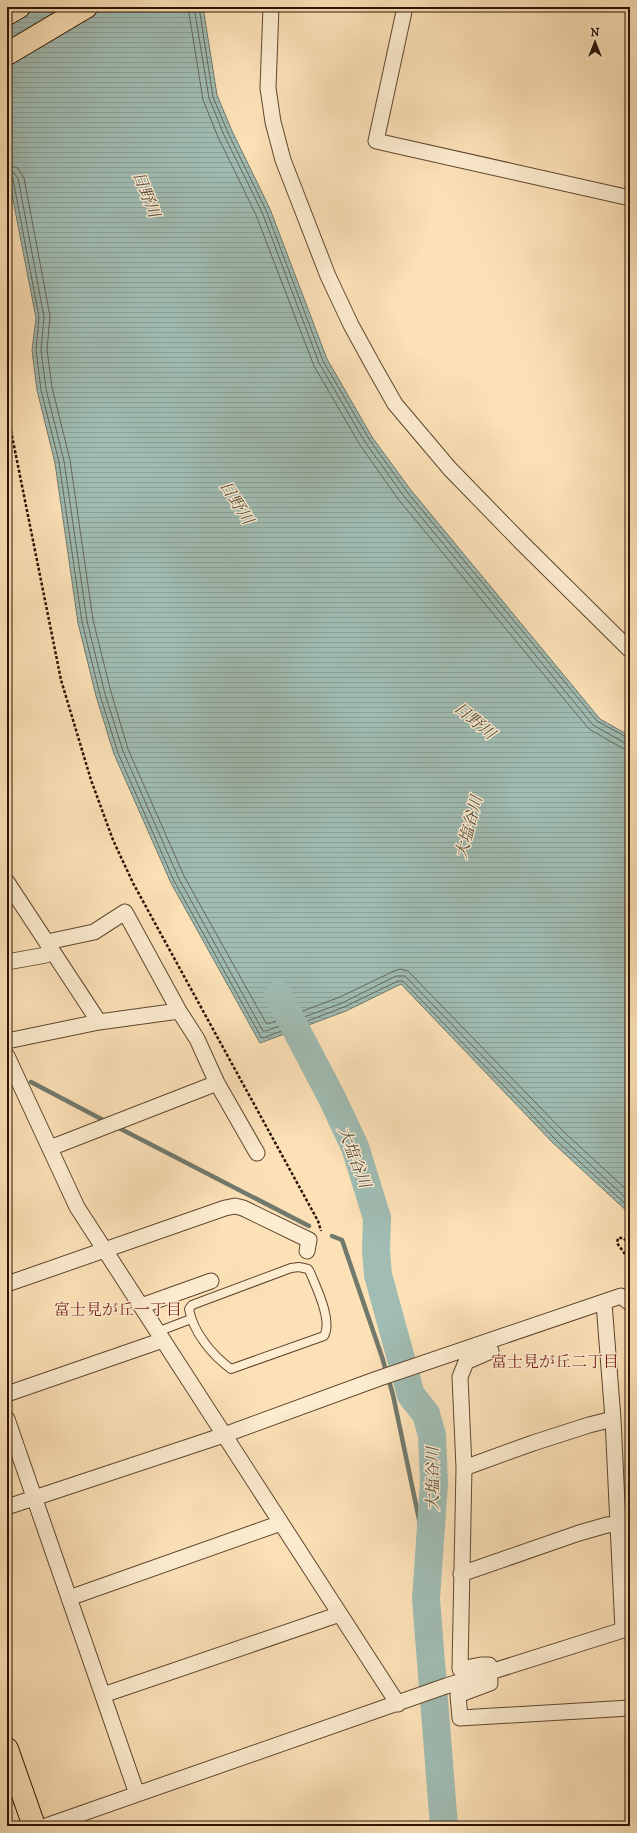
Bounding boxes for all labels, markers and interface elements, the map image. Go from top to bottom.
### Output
north arrow [575,22,615,62]
text: N [590,26,600,40]
water label: 日野川 [128,168,165,222]
water label: 日野川 [215,477,258,530]
water label: 日野川 [450,698,501,745]
water label: 大塩谷川 [451,792,487,861]
water label: 大塩谷川 [333,1124,376,1193]
district label: 富士見が丘一丁目 [54,1300,182,1320]
district label: 富士見が丘二丁目 [491,1352,619,1372]
water label: 大塩谷川 [423,1445,443,1511]

